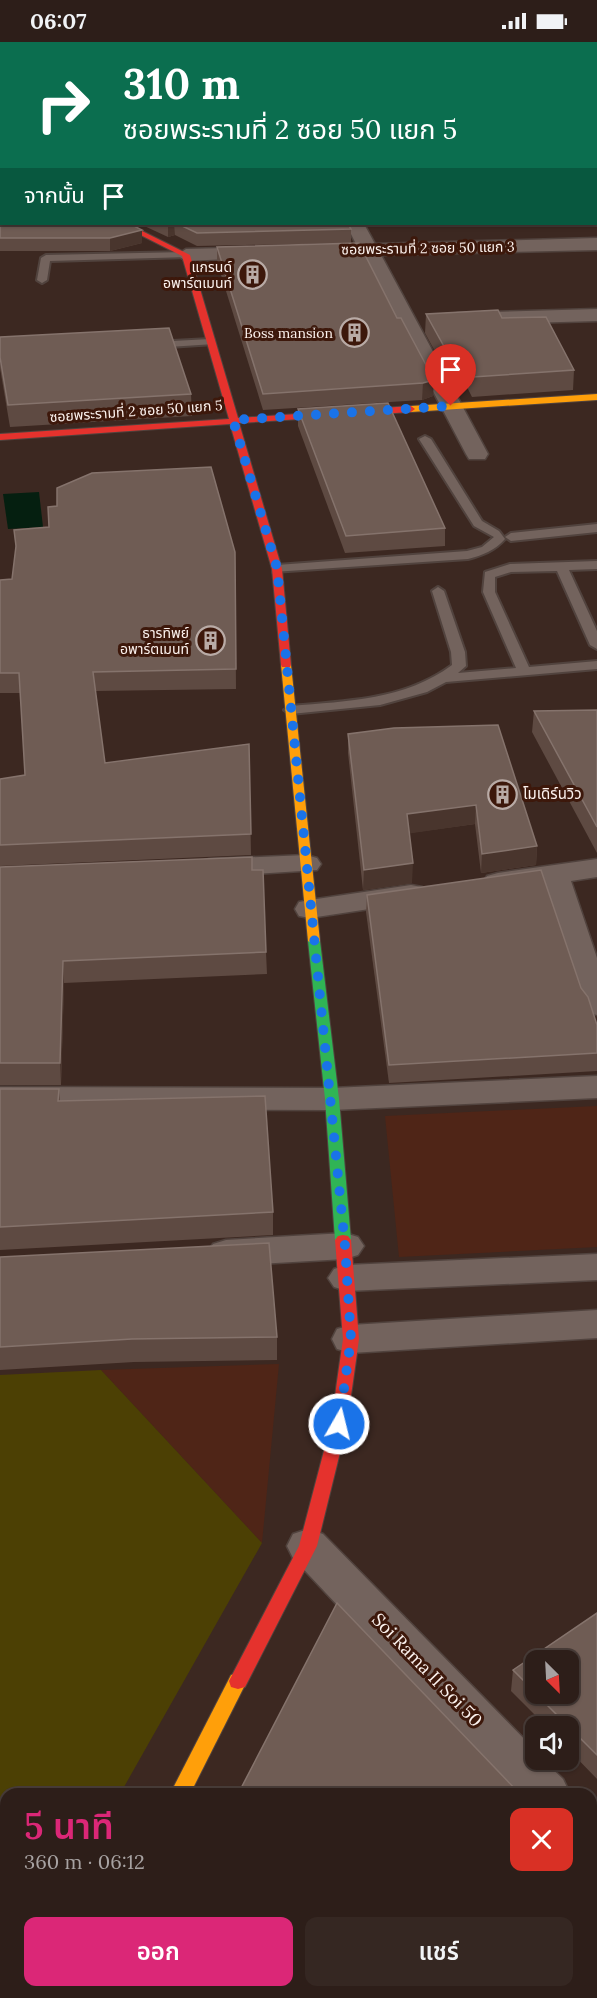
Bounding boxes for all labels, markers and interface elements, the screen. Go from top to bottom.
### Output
text: 06:07 [30,7,86,35]
text: 310 m [123,57,240,111]
icon: right [24,66,102,144]
text: ซอยพระรามที่ 2 ซอย 50 แยก 5 [123,112,457,146]
icon: arrive [97,180,130,213]
text: จากนั้น [24,181,85,209]
street label: ซอยพระรามที่ 2 ซอย 50 แยก 3 [341,236,515,259]
place label: แกรนด์ อพาร์ตเมนท์ [163,258,232,292]
building icon: แกรนด์ อพาร์ตเมนท์ [237,259,269,291]
building icon: Boss mansion [338,317,370,349]
place label: Boss mansion [244,324,333,342]
pin [425,344,476,406]
icon: arrive [434,353,467,386]
street label: ซอยพระรามที่ 2 ซอย 50 แยก 5 [49,395,223,426]
place label: ธารทิพย์ อพาร์ตเมนท์ [120,624,189,658]
building icon: ธารทิพย์ อพาร์ตเมนท์ [194,625,226,657]
building icon: โมเดิร์นวิว [486,778,518,810]
place label: โมเดิร์นวิว [523,784,582,803]
position arrow [307,1392,371,1456]
street label: Soi Rama II Soi 50 [367,1608,488,1731]
north arrow [525,1650,579,1704]
map controls [525,1650,579,1770]
button: sound [525,1716,579,1770]
text: 5 นาที [24,1803,114,1849]
button: close [510,1808,573,1871]
text: 360 m · 06:12 [24,1849,145,1874]
button: ออก [24,1917,293,1986]
button: แชร์ [305,1917,573,1986]

